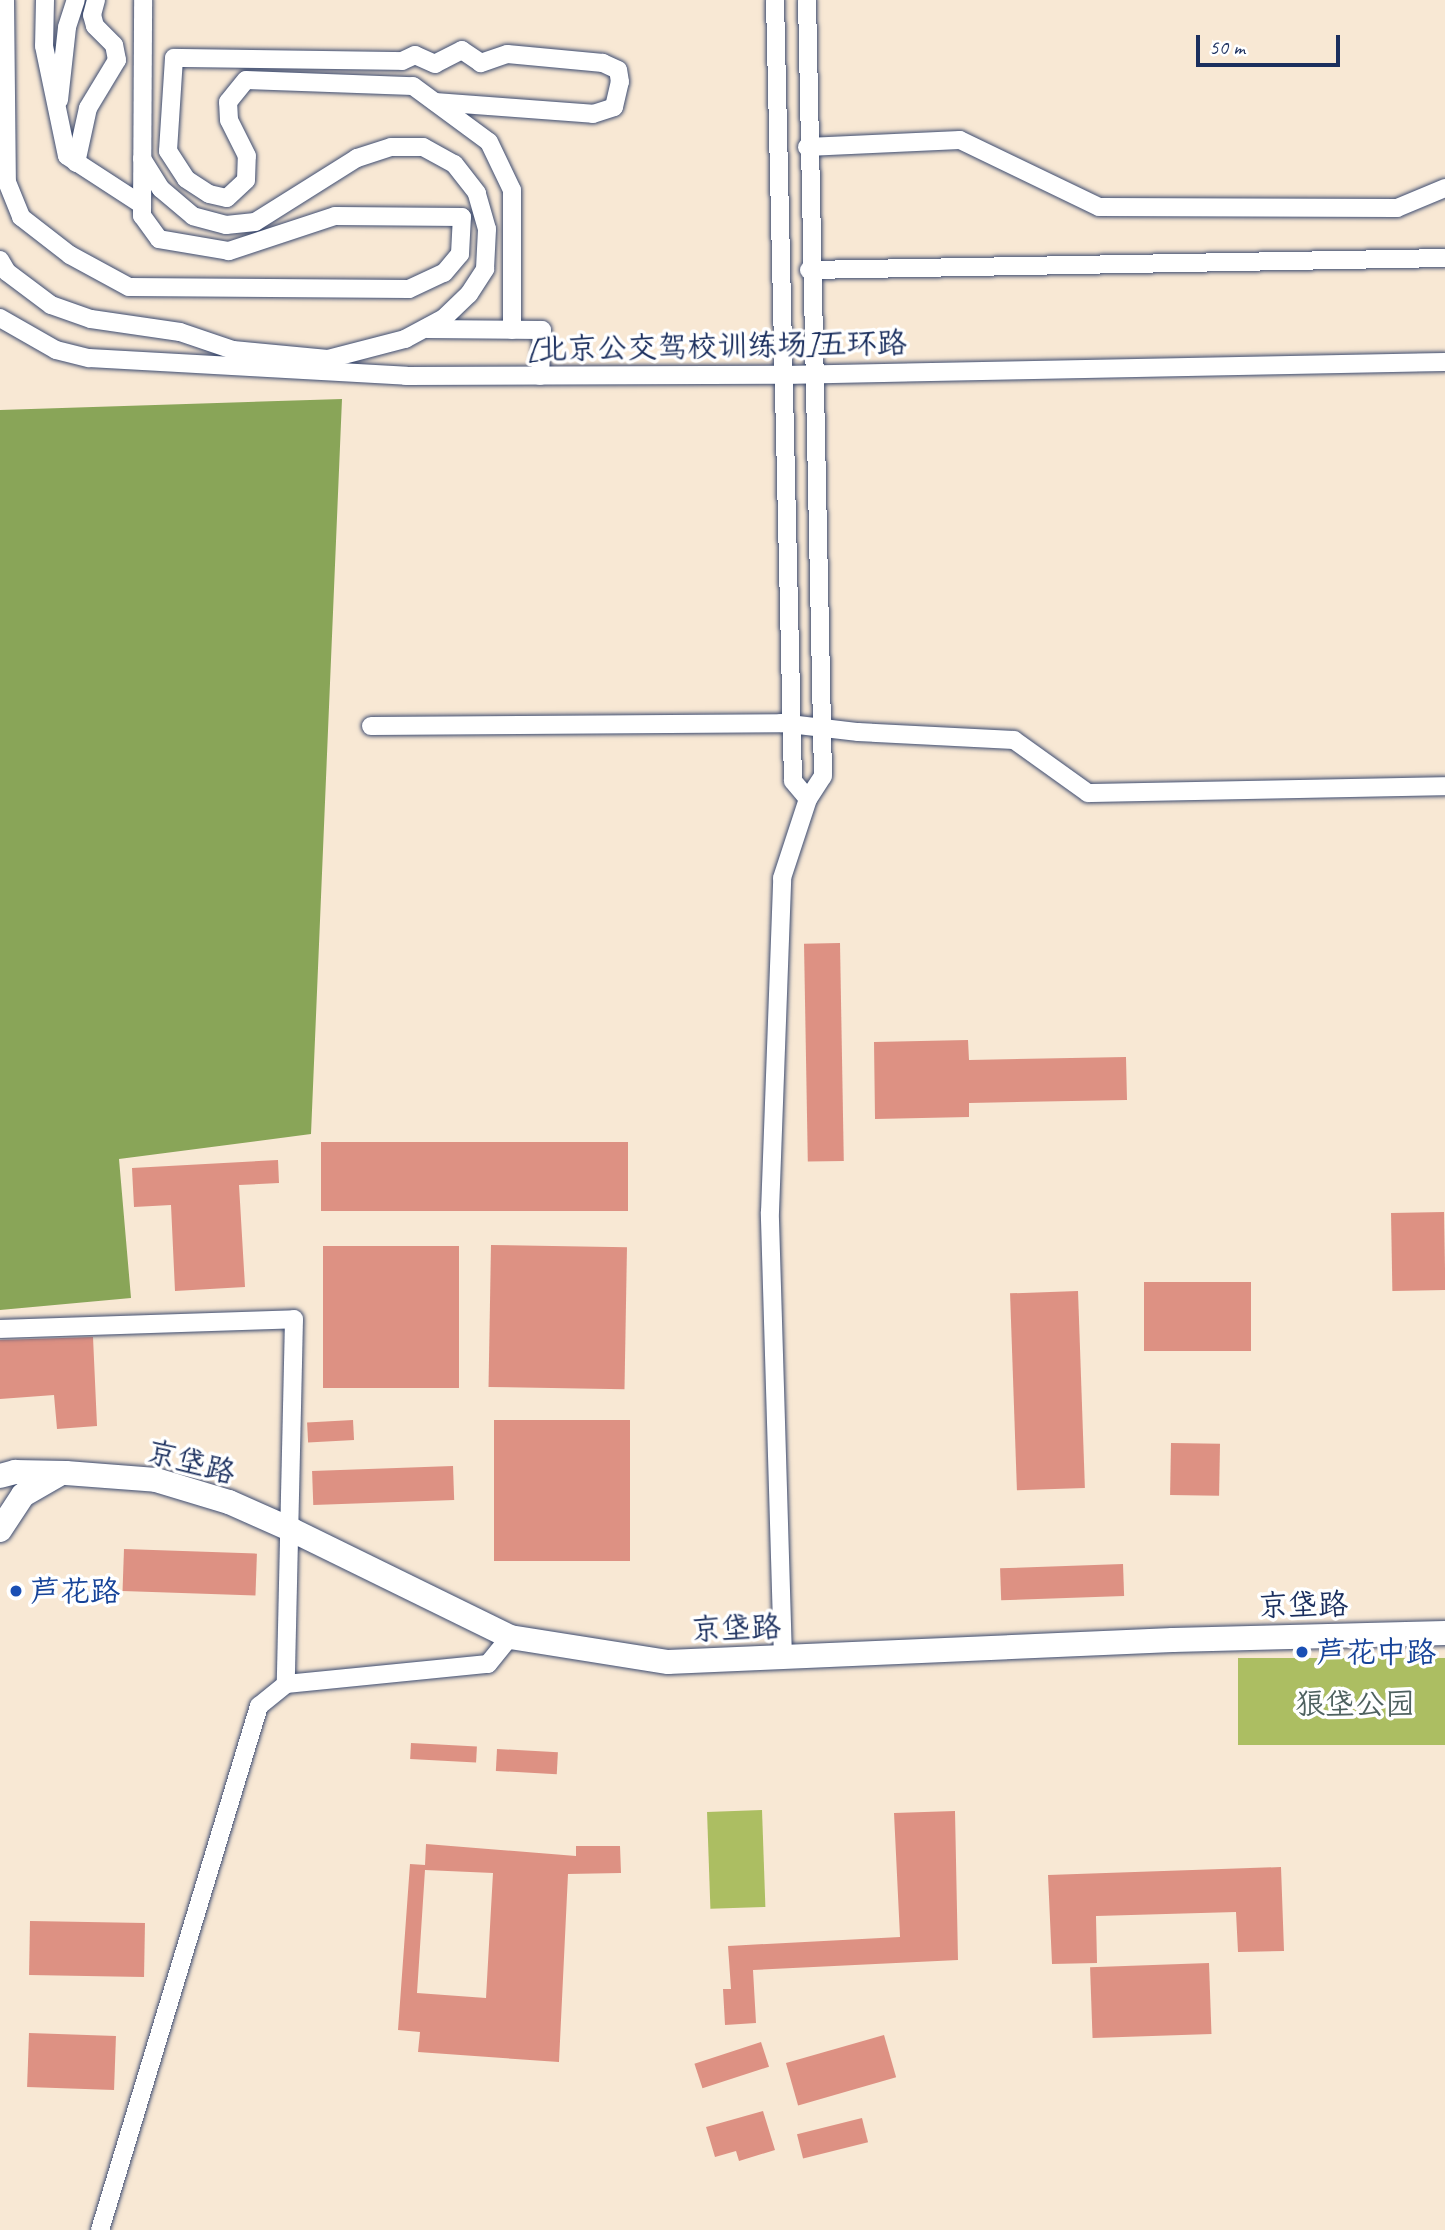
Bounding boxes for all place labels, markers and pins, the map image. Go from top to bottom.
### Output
place label: 芦花路 [30,1573,120,1609]
marker: 芦花路 [8,1583,24,1599]
place label: 芦花中路 [1316,1634,1436,1670]
marker: 芦花中路 [1294,1644,1310,1660]

